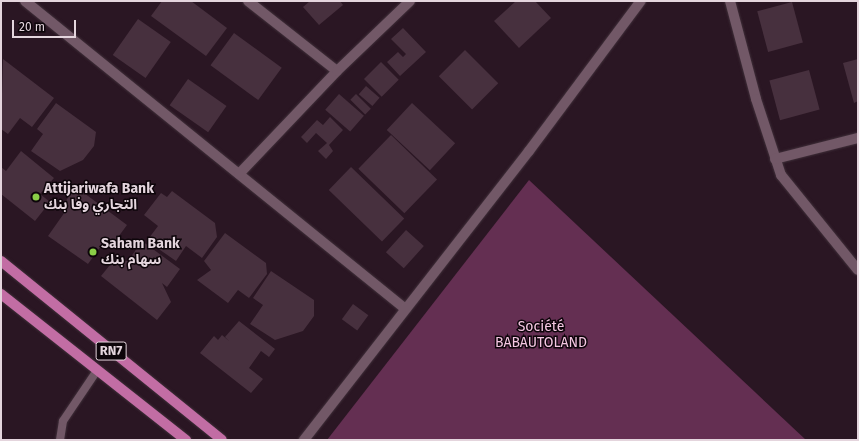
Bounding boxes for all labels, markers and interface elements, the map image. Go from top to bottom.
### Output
scale bar [14,12,78,38]
text: 20 m [19,20,45,34]
place label: Attijariwafa Bank التجاري وفا بنك [44,181,154,214]
marker: Attijariwafa Bank التجاري وفا بنك [31,192,41,202]
place label: Saham Bank سهام بنك [101,236,180,268]
marker: Saham Bank سهام بنك [88,247,98,257]
park label: Société BABAUTOLAND [495,319,587,352]
road number: RN7 [95,340,127,362]

